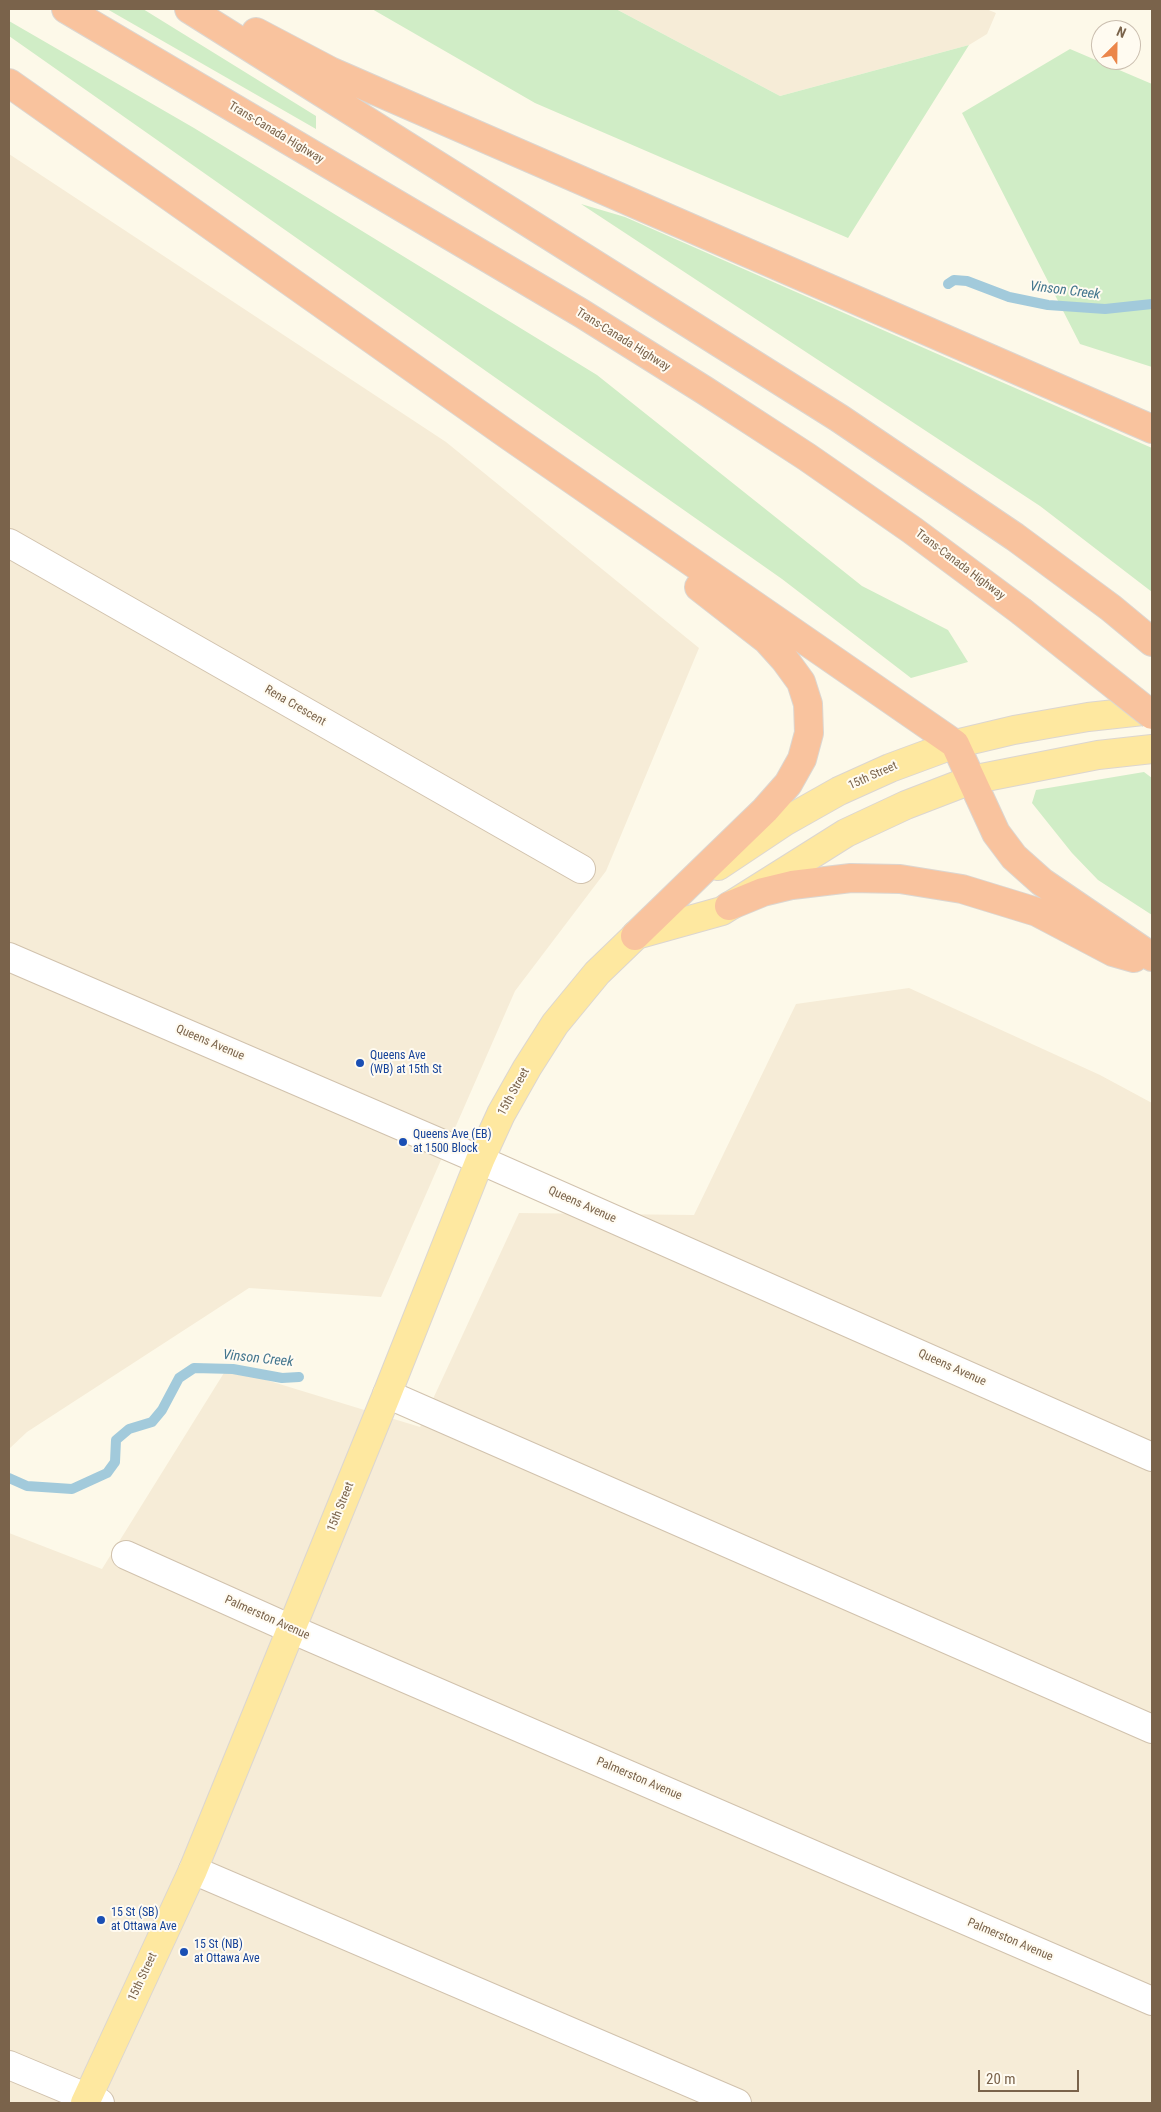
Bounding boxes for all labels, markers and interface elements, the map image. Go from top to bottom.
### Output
north arrow [1091,20,1141,70]
text: N [1114,23,1129,41]
street label: Trans-Canada Highway [226,99,326,167]
water label: Vinson Creek [1029,278,1101,304]
street label: Trans-Canada Highway [573,305,673,375]
street label: Trans-Canada Highway [912,527,1008,603]
street label: Rena Crescent [262,683,328,729]
street label: 15th Street [846,759,900,793]
street label: Queens Avenue [174,1022,246,1064]
place label: Queens Ave (WB) at 15th St [370,1049,442,1077]
marker: Queens Ave (WB) at 15th St [354,1057,366,1069]
street label: 15th Street [495,1066,533,1118]
place label: Queens Ave (EB) at 1500 Block [413,1128,491,1156]
marker: Queens Ave (EB) at 1500 Block [397,1136,409,1148]
street label: Queens Avenue [546,1184,618,1226]
water label: Vinson Creek [222,1347,294,1371]
street label: Queens Avenue [916,1347,988,1389]
street label: 15th Street [325,1480,357,1534]
street label: Palmerston Avenue [222,1593,312,1643]
street label: Palmerston Avenue [594,1755,684,1803]
place label: 15 St (SB) at Ottawa Ave [111,1906,177,1934]
marker: 15 St (SB) at Ottawa Ave [95,1914,107,1926]
street label: Palmerston Avenue [965,1916,1055,1964]
place label: 15 St (NB) at Ottawa Ave [194,1938,260,1966]
marker: 15 St (NB) at Ottawa Ave [178,1946,190,1958]
street label: 15th Street [125,1950,161,2004]
scale bar [981,2060,1082,2092]
text: 20 m [986,2070,1016,2088]

